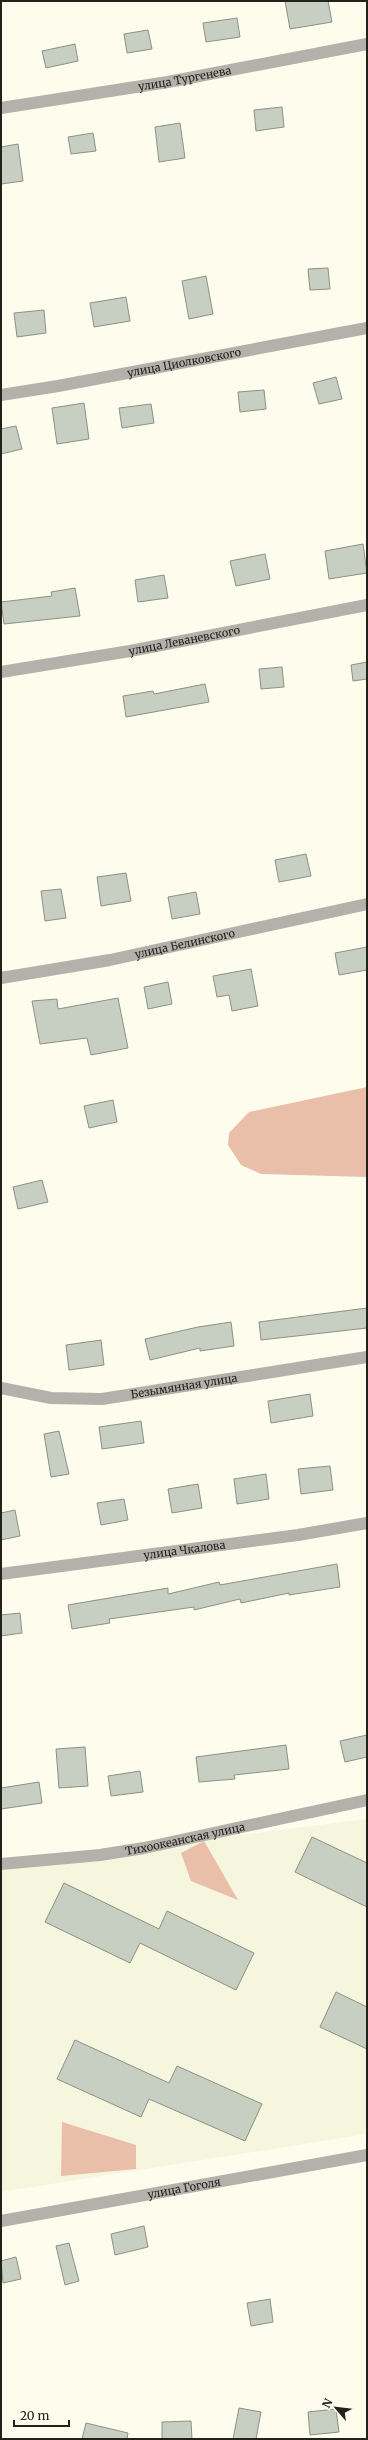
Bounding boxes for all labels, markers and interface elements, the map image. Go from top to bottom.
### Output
street label: улица Тургенева [137,63,233,94]
street label: улица Циолковского [126,345,243,380]
street label: улица Леваневского [128,623,242,658]
street label: улица Белинского [133,926,237,961]
street label: Безымянная улица [130,1371,238,1401]
street label: улица Чкалова [143,1538,226,1562]
street label: Тихоокеанская улица [124,1819,246,1858]
street label: улица Гоголя [146,2174,222,2201]
north arrow [316,2388,356,2428]
text: N [319,2396,336,2410]
scale bar [14,2402,69,2428]
text: 20 m [20,2408,49,2423]

